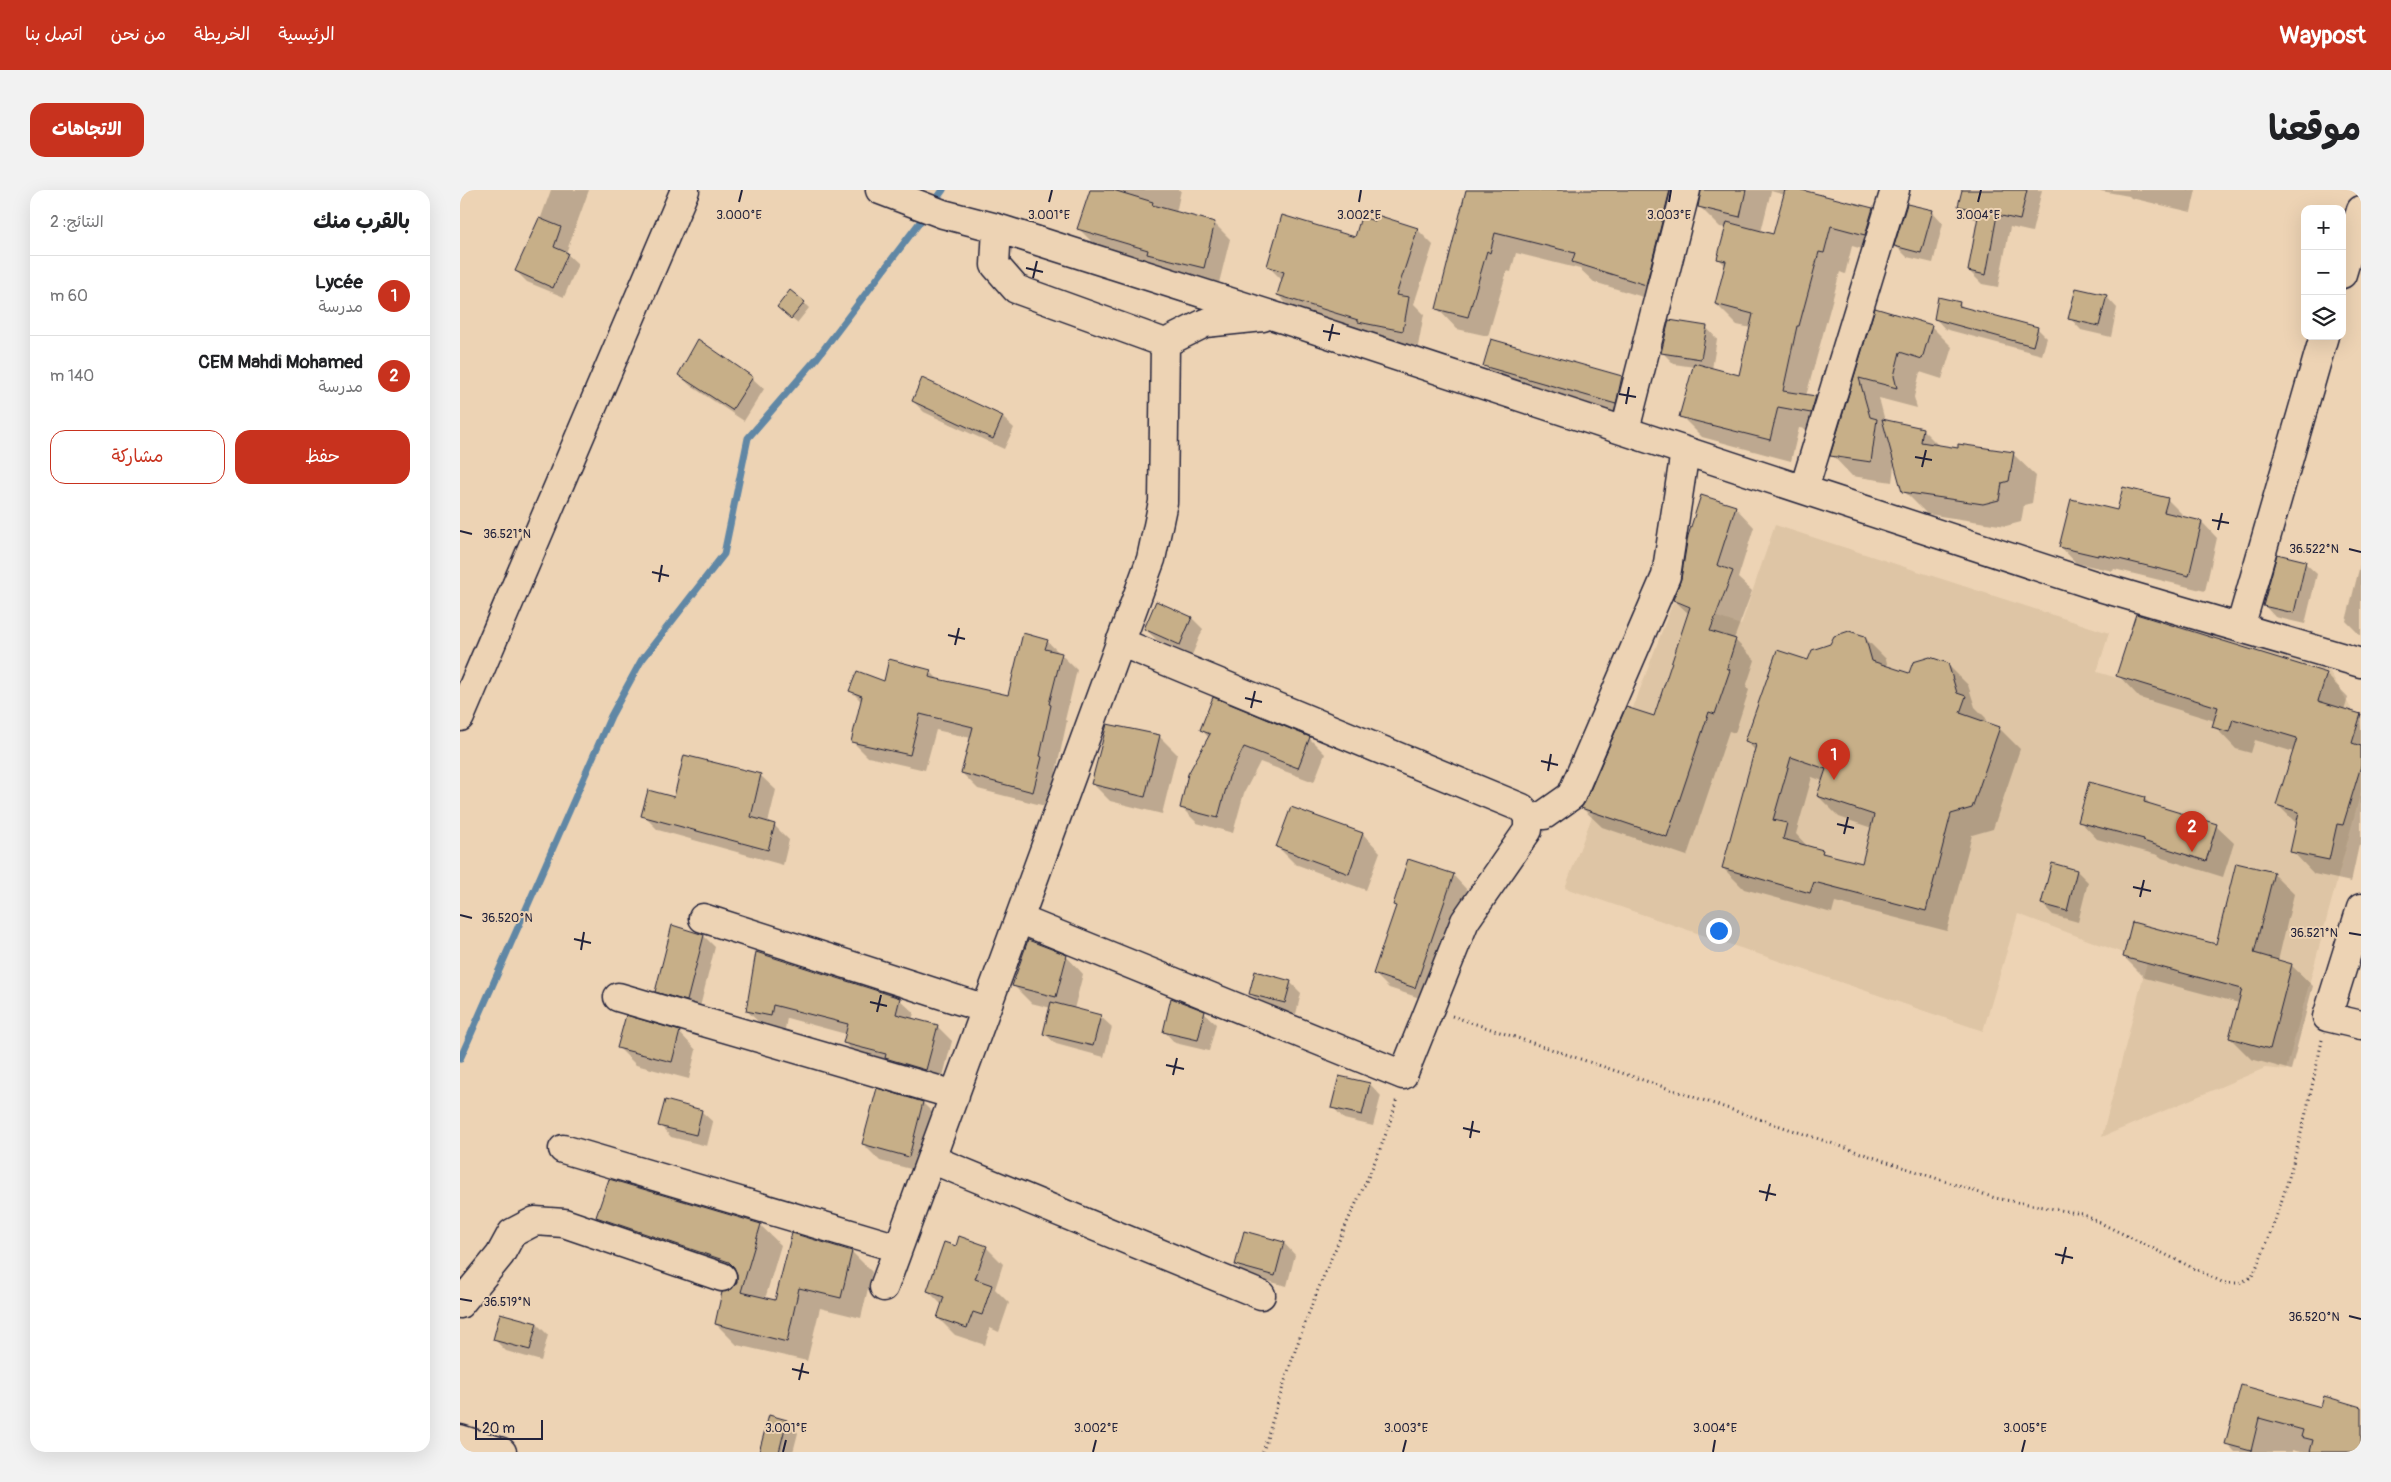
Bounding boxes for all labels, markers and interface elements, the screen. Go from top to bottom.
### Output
text: Waypost [2279,21,2366,50]
text: اتصل بنا [25,23,83,46]
text: من نحن [111,23,166,46]
text: الخريطة [194,23,250,46]
text: الرئيسية [278,23,335,46]
button: الاتجاهات [30,103,144,157]
text: موقعنا [2268,107,2361,151]
map controls [2301,205,2346,340]
button: + [2301,205,2346,250]
text: بالقرب منك [313,208,410,235]
text: 3.000°E [716,208,762,223]
text: 3.001°E [1028,208,1070,223]
text: 3.002°E [1337,208,1381,223]
text: 3.003°E [1647,208,1691,223]
text: 3.004°E [1956,208,2000,223]
text: النتائج: 2 [50,212,104,232]
button: − [2301,250,2346,295]
text: Lycée [315,270,363,294]
text: 60 m [50,286,88,306]
text: 1 [391,286,397,306]
button: layers [2301,295,2346,340]
text: مدرسة [318,297,363,317]
text: CEM Mahdi Mohamed [198,350,363,374]
text: 140 m [50,366,94,386]
text: 2 [390,366,398,386]
text: مدرسة [318,377,363,397]
button: مشاركة [50,430,225,484]
button: حفظ [235,430,410,484]
text: 36.521°N [483,527,531,542]
text: 36.522°N [2289,542,2339,557]
pin: 1 [1818,739,1850,780]
pin: 2 [2176,811,2208,852]
text: 36.520°N [481,911,533,926]
your location [1706,918,1732,944]
text: 36.521°N [2290,926,2338,941]
text: 36.519°N [483,1295,531,1310]
text: 36.520°N [2288,1310,2340,1325]
scale bar [475,1417,542,1440]
text: 20 m [482,1420,515,1437]
text: 3.001°E [765,1421,807,1436]
text: 3.002°E [1074,1421,1118,1436]
text: 3.003°E [1384,1421,1428,1436]
text: 3.004°E [1693,1421,1737,1436]
text: 3.005°E [2003,1421,2047,1436]

